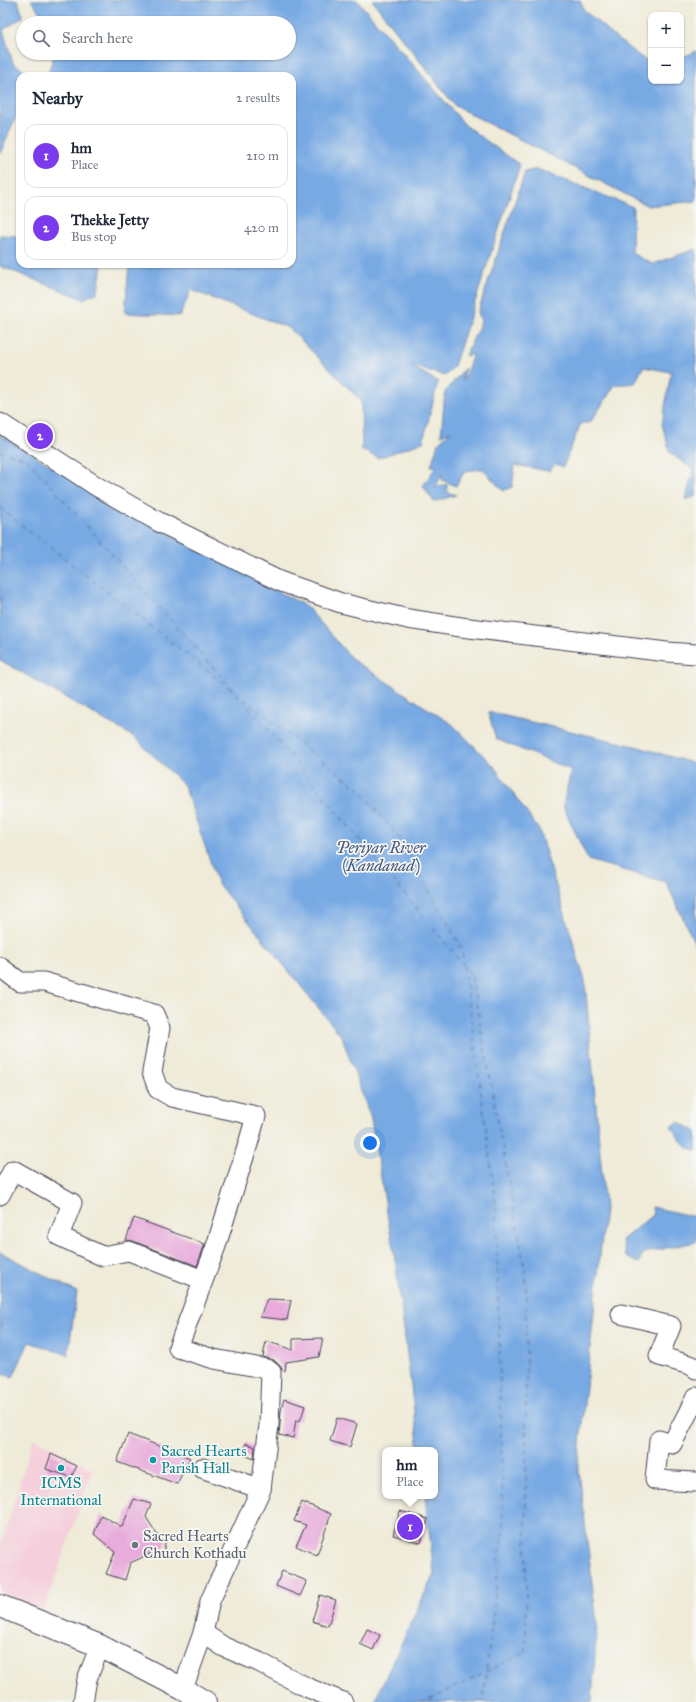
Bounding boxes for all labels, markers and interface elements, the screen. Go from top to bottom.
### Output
map controls [648,12,684,84]
button: + [648,12,684,48]
search box [16,16,296,60]
icon: search [30,27,52,49]
text: Search here [62,29,133,47]
button: − [648,48,684,84]
text: Nearby [32,88,83,109]
text: 2 results [236,90,280,106]
text: hm [71,139,92,157]
text: 1 [43,148,49,164]
text: 210 m [246,148,279,164]
text: Place [71,157,98,173]
text: Thekke Jetty [71,211,149,229]
text: 2 [43,220,49,236]
text: 420 m [244,220,279,236]
text: Bus stop [71,229,117,245]
pin: 2 [27,421,53,451]
water label: Periyar River (Kandanad) [336,838,427,876]
your location [360,1133,380,1153]
place label: Sacred Hearts Parish Hall [161,1442,247,1477]
popup [382,1447,438,1499]
marker: Sacred Hearts Parish Hall [148,1455,158,1465]
text: hm [396,1456,417,1474]
marker: ICMS International [56,1463,66,1473]
place label: ICMS International [20,1474,103,1509]
text: Place [396,1474,424,1490]
pin: 1 [397,1512,423,1542]
place label: Sacred Hearts Church Kothadu [143,1527,247,1562]
marker: Sacred Hearts Church Kothadu [130,1540,140,1550]

